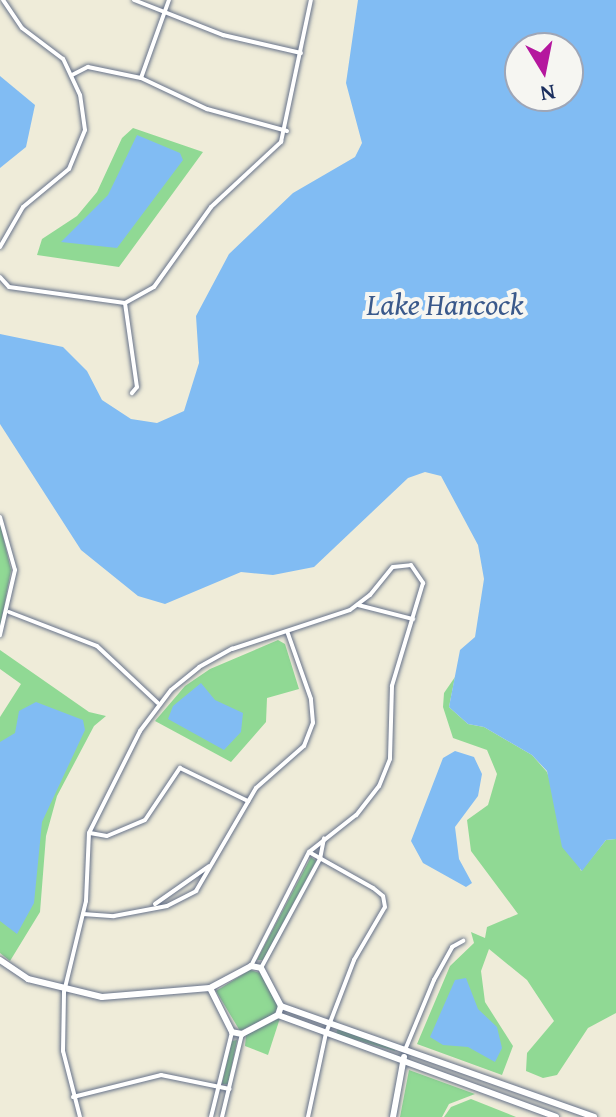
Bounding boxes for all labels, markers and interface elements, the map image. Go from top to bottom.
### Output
north arrow [504,32,584,112]
text: N [538,77,558,111]
water label: Lake Hancock [367,286,523,322]

